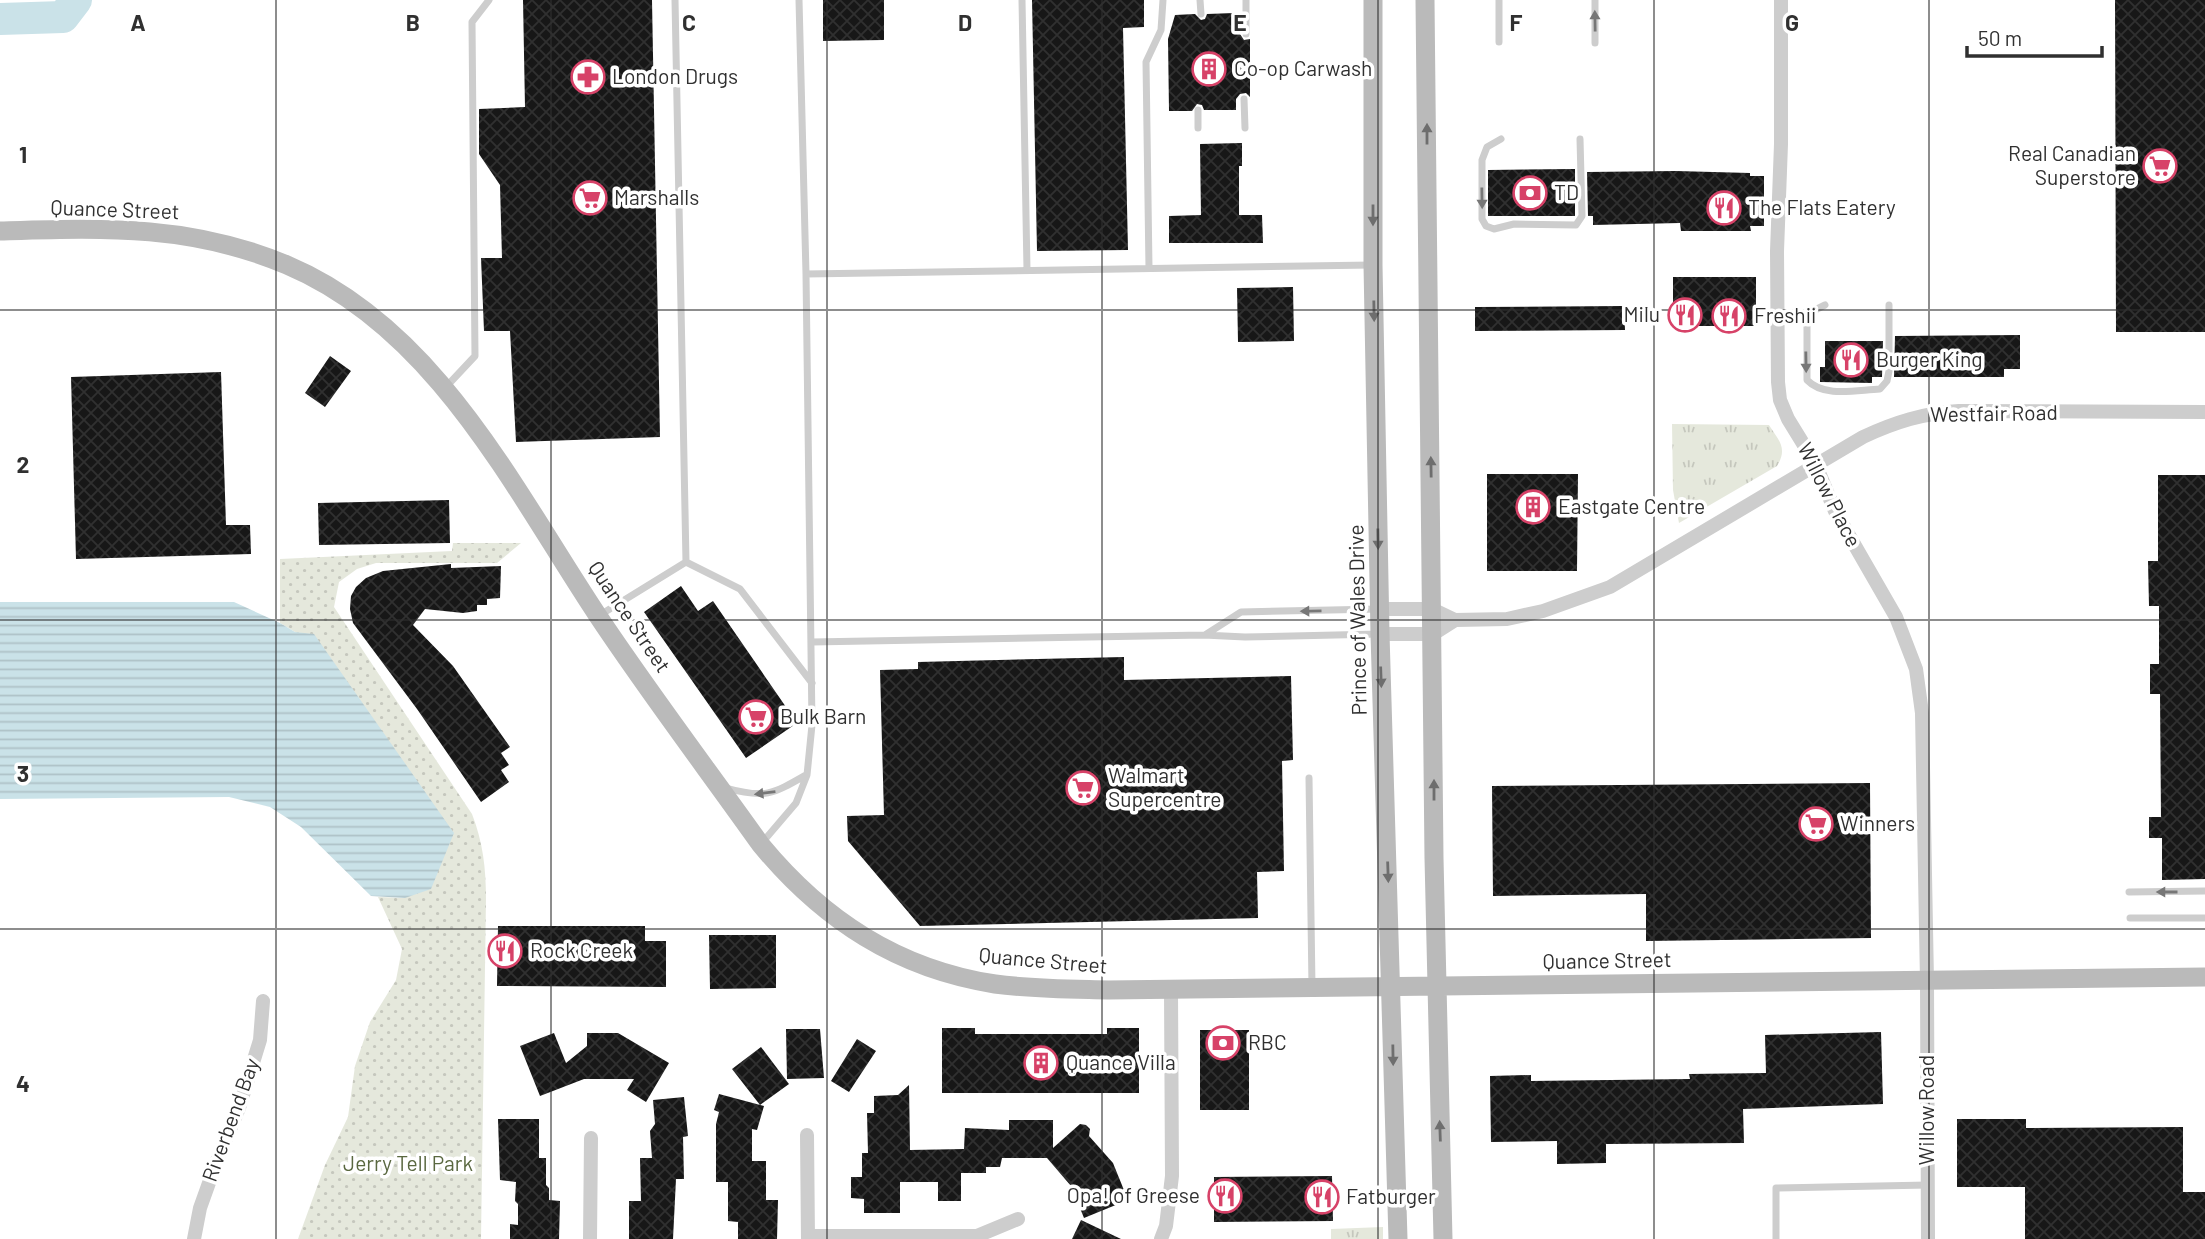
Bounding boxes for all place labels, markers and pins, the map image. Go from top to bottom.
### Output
building icon: Co-op Carwash [1190,50,1228,88]
place label: Co-op Carwash [1234,55,1372,80]
pharmacy icon: London Drugs [569,58,607,96]
place label: London Drugs [612,63,738,88]
place label: Real Canadian Superstore [2008,140,2136,189]
supermarket icon: Real Canadian Superstore [2141,147,2179,185]
bank icon: TD [1511,174,1549,212]
supermarket icon: Marshalls [571,179,609,217]
place label: TD [1554,179,1579,204]
place label: Marshalls [614,184,699,209]
restaurant icon: The Flats Eatery [1705,189,1743,227]
place label: The Flats Eatery [1748,194,1896,219]
restaurant icon: Milu [1666,296,1704,334]
restaurant icon: Freshii [1710,297,1748,335]
place label: Milu [1624,301,1660,326]
place label: Freshii [1754,302,1816,327]
restaurant icon: Burger King [1832,341,1870,379]
place label: Burger King [1876,346,1983,371]
building icon: Eastgate Centre [1514,488,1552,526]
place label: Eastgate Centre [1558,493,1705,518]
supermarket icon: Bulk Barn [737,698,775,736]
place label: Bulk Barn [780,703,866,728]
place label: Walmart Supercentre [1108,762,1221,811]
supermarket icon: Walmart Supercentre [1064,769,1102,807]
supermarket icon: Winners [1797,805,1835,843]
place label: Winners [1840,810,1915,835]
restaurant icon: Rock Creek [486,932,524,970]
place label: Rock Creek [530,937,633,962]
bank icon: RBC [1204,1024,1242,1062]
place label: RBC [1248,1029,1287,1054]
building icon: Quance Villa [1022,1044,1060,1082]
place label: Quance Villa [1066,1049,1176,1074]
restaurant icon: Opa! of Greese [1206,1177,1244,1215]
restaurant icon: Fatburger [1303,1178,1341,1216]
place label: Opa! of Greese [1067,1182,1200,1207]
place label: Fatburger [1346,1183,1436,1208]

